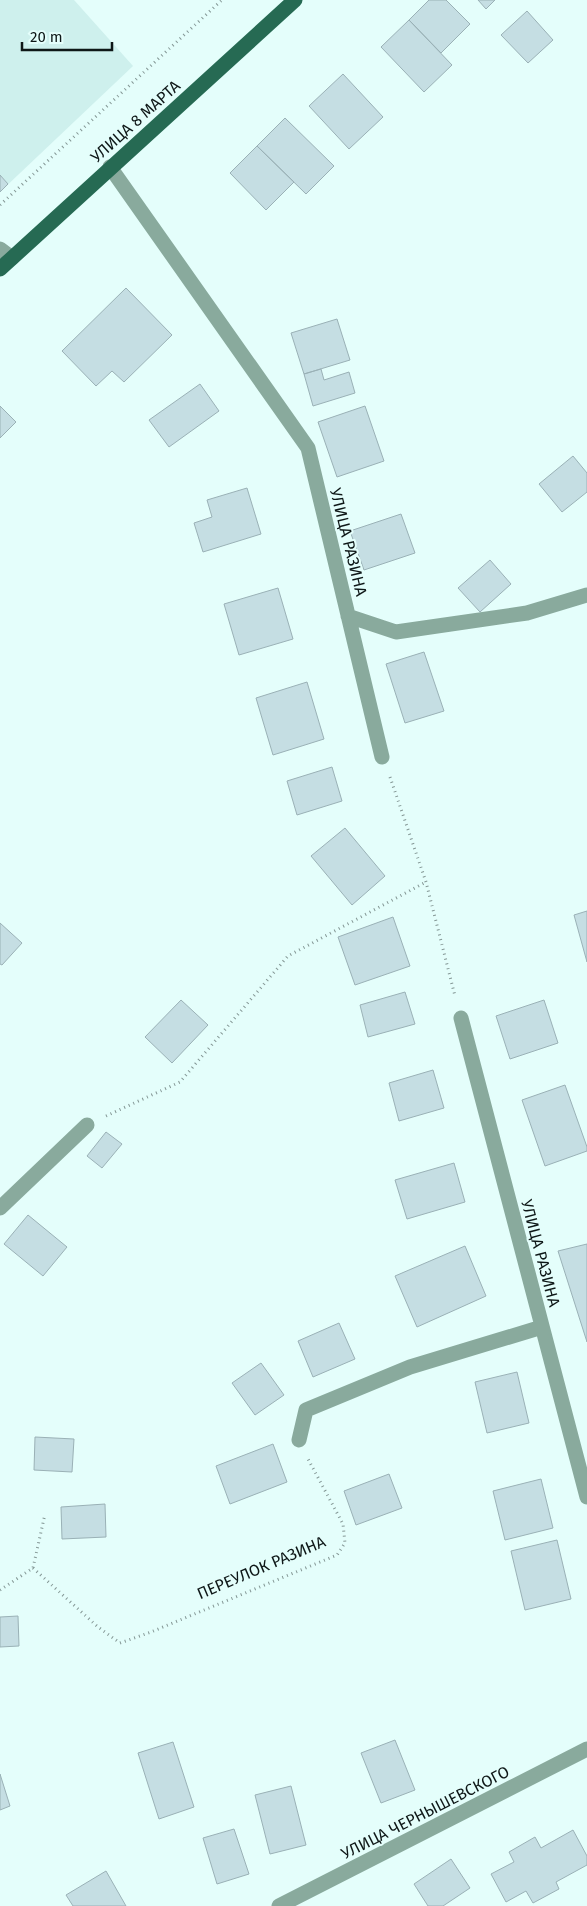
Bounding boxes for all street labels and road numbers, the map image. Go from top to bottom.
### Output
street label: УЛИЦА 8 МАРТА [87,76,185,167]
street label: УЛИЦА РАЗИНА [326,486,371,599]
street label: УЛИЦА РАЗИНА [517,1197,564,1310]
street label: ПЕРЕУЛОК РАЗИНА [194,1532,329,1603]
street label: УЛИЦА ЧЕРНЫШЕВСКОГО [338,1762,512,1863]

